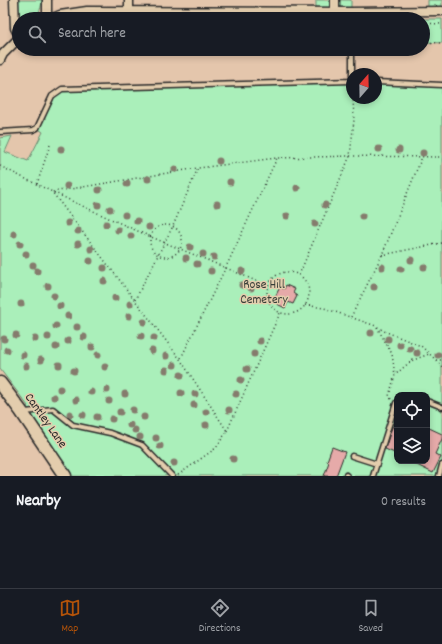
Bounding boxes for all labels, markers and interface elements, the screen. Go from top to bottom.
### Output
search box [12,12,430,56]
icon: search [26,23,48,45]
text: Search here [58,23,126,45]
north arrow [346,68,382,104]
park label: Rose Hill Cemetery [240,276,288,310]
street label: Cantley Lane [19,390,71,453]
map controls [394,392,430,464]
button: locate [394,392,430,428]
button: layers [394,428,430,464]
text: Nearby [16,490,60,514]
text: 0 results [381,493,426,512]
tab: Map [59,597,81,637]
tab: Directions [199,597,241,637]
tab: Saved [358,597,383,637]

